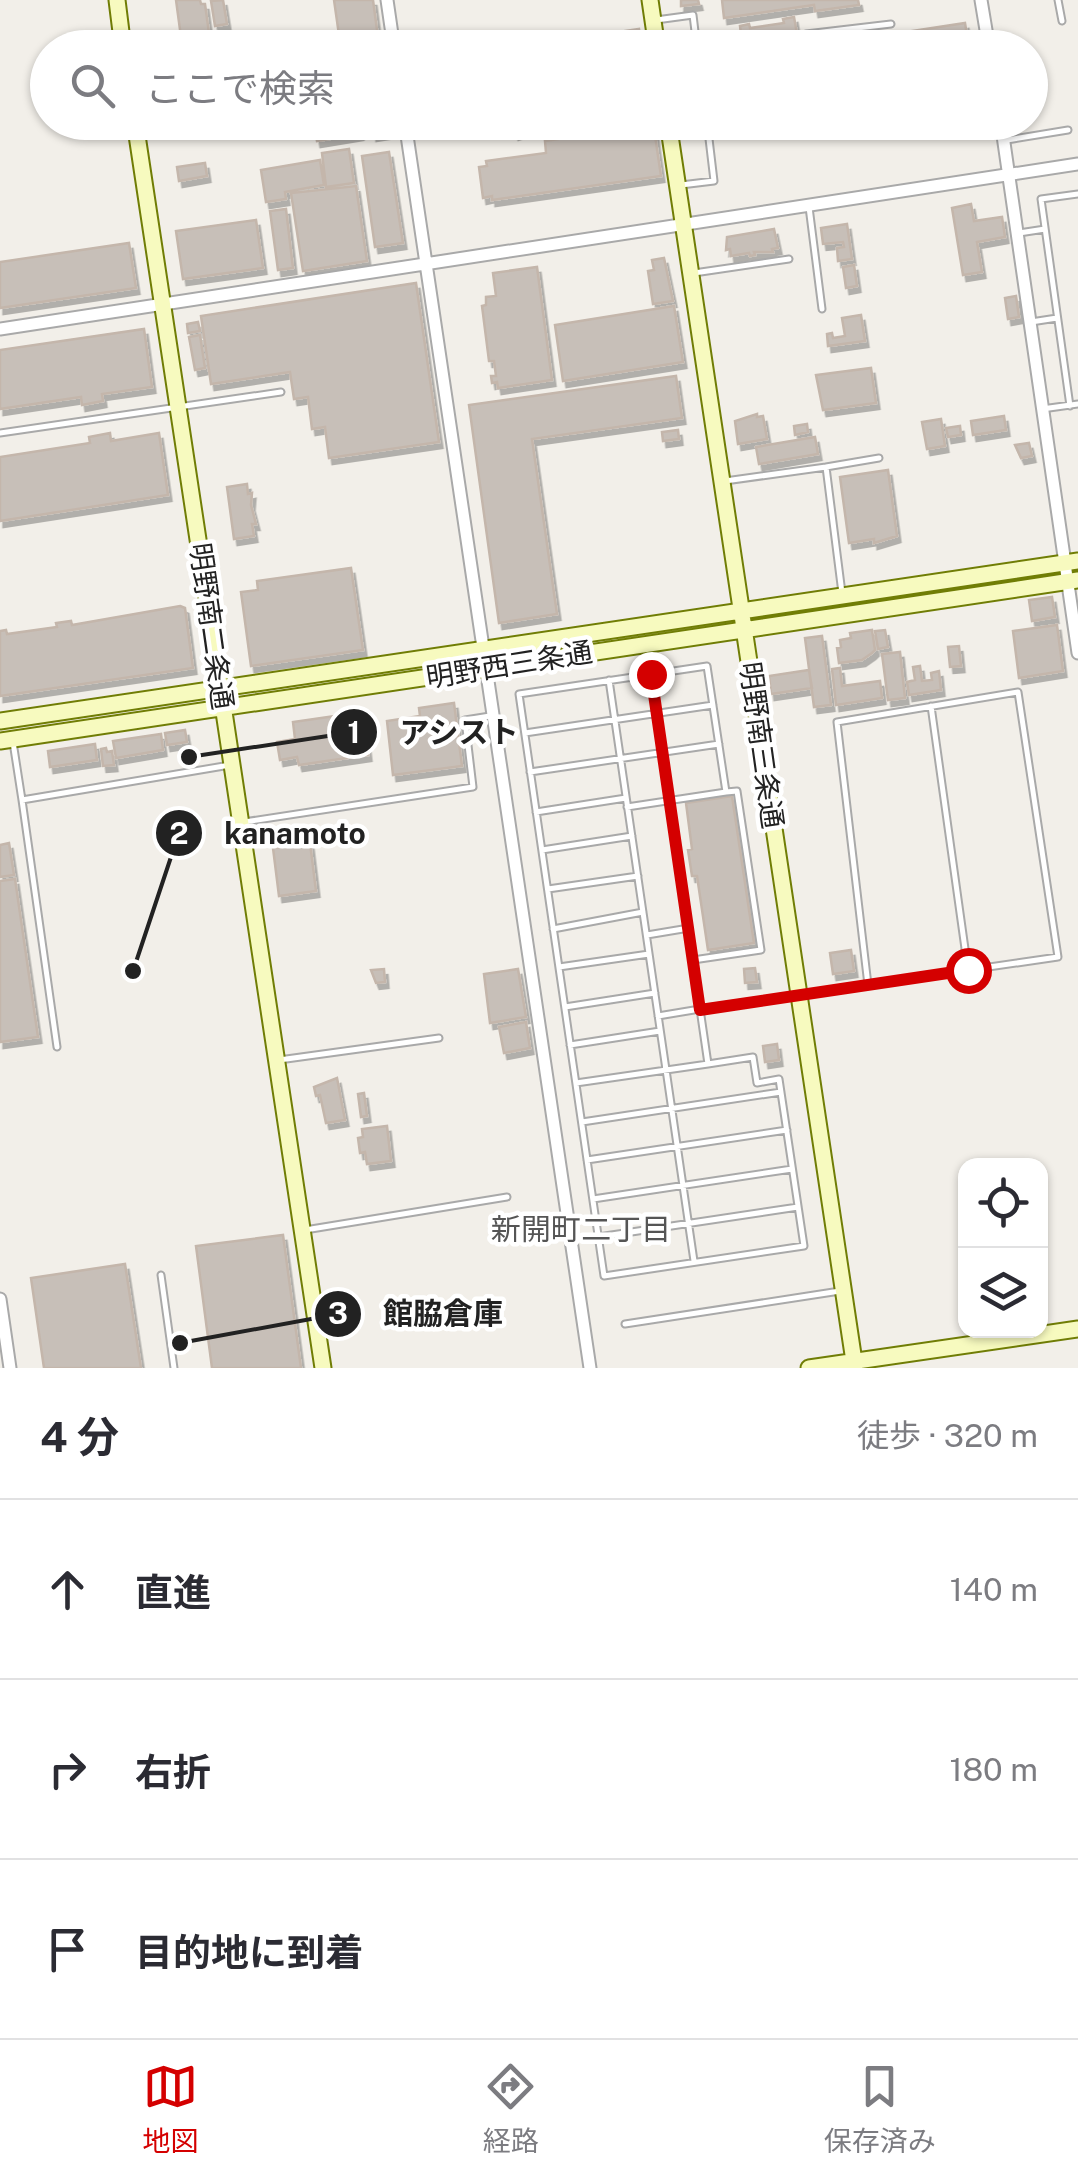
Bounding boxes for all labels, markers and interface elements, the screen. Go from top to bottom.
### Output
search box [30,30,1048,140]
icon: search [65,58,120,113]
text: ここで検索 [145,66,335,111]
street label: 明野南二条通 [184,541,240,711]
street label: 明野西三条通 [423,635,595,693]
route end [629,652,675,698]
street label: 明野南三条通 [734,660,790,830]
callout: アシスト [329,702,539,762]
text: 1 [348,714,360,750]
text: アシスト [400,714,518,750]
callout: kanamoto [154,803,386,863]
text: 2 [169,815,189,851]
text: kanamoto [224,815,366,851]
route start [946,948,992,994]
map controls [958,1158,1048,1338]
button: locate [958,1158,1048,1248]
district label: 新開町二丁目 [491,1211,671,1247]
button: layers [958,1248,1048,1338]
callout: 館脇倉庫 [313,1284,523,1344]
text: 3 [328,1295,348,1331]
text: 館脇倉庫 [383,1295,503,1331]
text: 4 分 [40,1412,119,1461]
text: 徒歩 · 320 m [857,1417,1038,1454]
icon: ahead [40,1562,95,1617]
text: 直進 [135,1570,211,1615]
text: 140 m [950,1571,1038,1608]
icon: right [40,1742,95,1797]
text: 右折 [135,1750,211,1795]
text: 180 m [949,1751,1038,1788]
icon: arrive [40,1922,95,1977]
text: 目的地に到着 [135,1930,363,1975]
tab: 地図 [142,2059,198,2159]
tab: 経路 [483,2059,539,2159]
tab: 保存済み [824,2059,936,2159]

